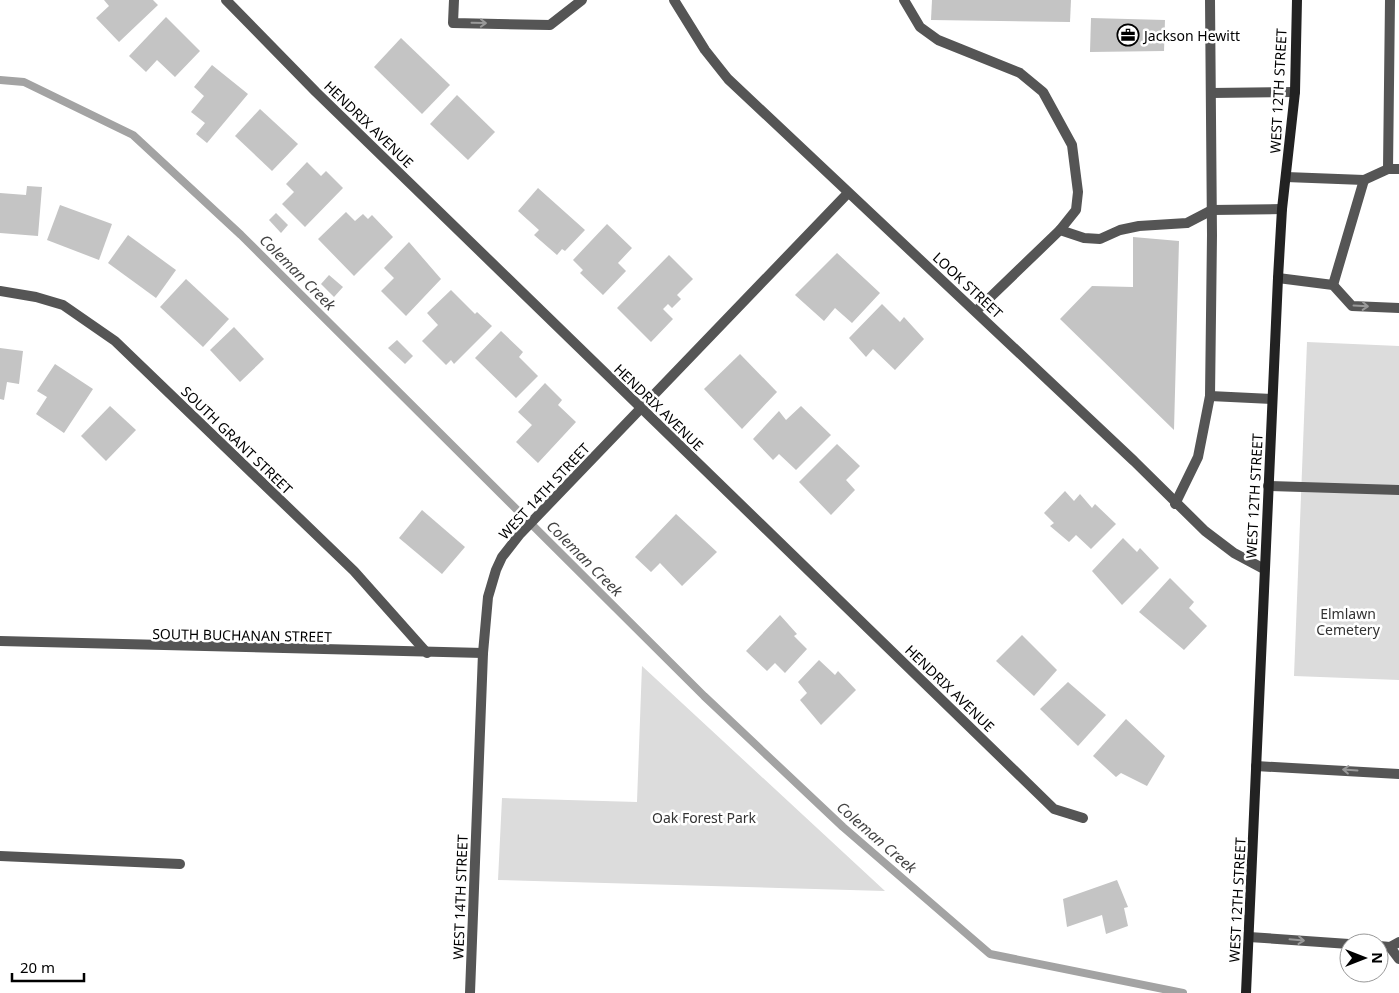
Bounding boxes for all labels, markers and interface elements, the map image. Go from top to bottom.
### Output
one-way arrow [471,19,487,28]
office icon: Jackson Hewitt [1116,23,1140,47]
place label: Jackson Hewitt [1142,26,1240,45]
street label: WEST 12TH STREET [1265,28,1291,154]
street label: HENDRIX AVENUE [320,76,418,172]
water label: Coleman Creek [256,230,341,315]
street label: LOOK STREET [929,248,1007,322]
one-way arrow [1353,302,1369,311]
street label: HENDRIX AVENUE [610,359,708,455]
street label: SOUTH GRANT STREET [177,382,297,498]
street label: WEST 12TH STREET [1241,433,1267,559]
street label: WEST 14TH STREET [494,439,594,543]
water label: Coleman Creek [543,516,628,601]
park label: Elmlawn Cemetery [1316,604,1381,639]
street label: SOUTH BUCHANAN STREET [152,624,332,646]
street label: HENDRIX AVENUE [901,640,999,736]
one-way arrow [1343,766,1359,775]
water label: Coleman Creek [833,797,922,878]
park label: Oak Forest Park [652,808,757,827]
street label: WEST 14TH STREET [448,834,472,960]
street label: WEST 12TH STREET [1224,837,1250,963]
north arrow [1339,933,1389,983]
one-way arrow [1289,935,1305,944]
scale bar [12,950,85,982]
text: N [1368,952,1387,964]
text: 20 m [20,957,55,977]

